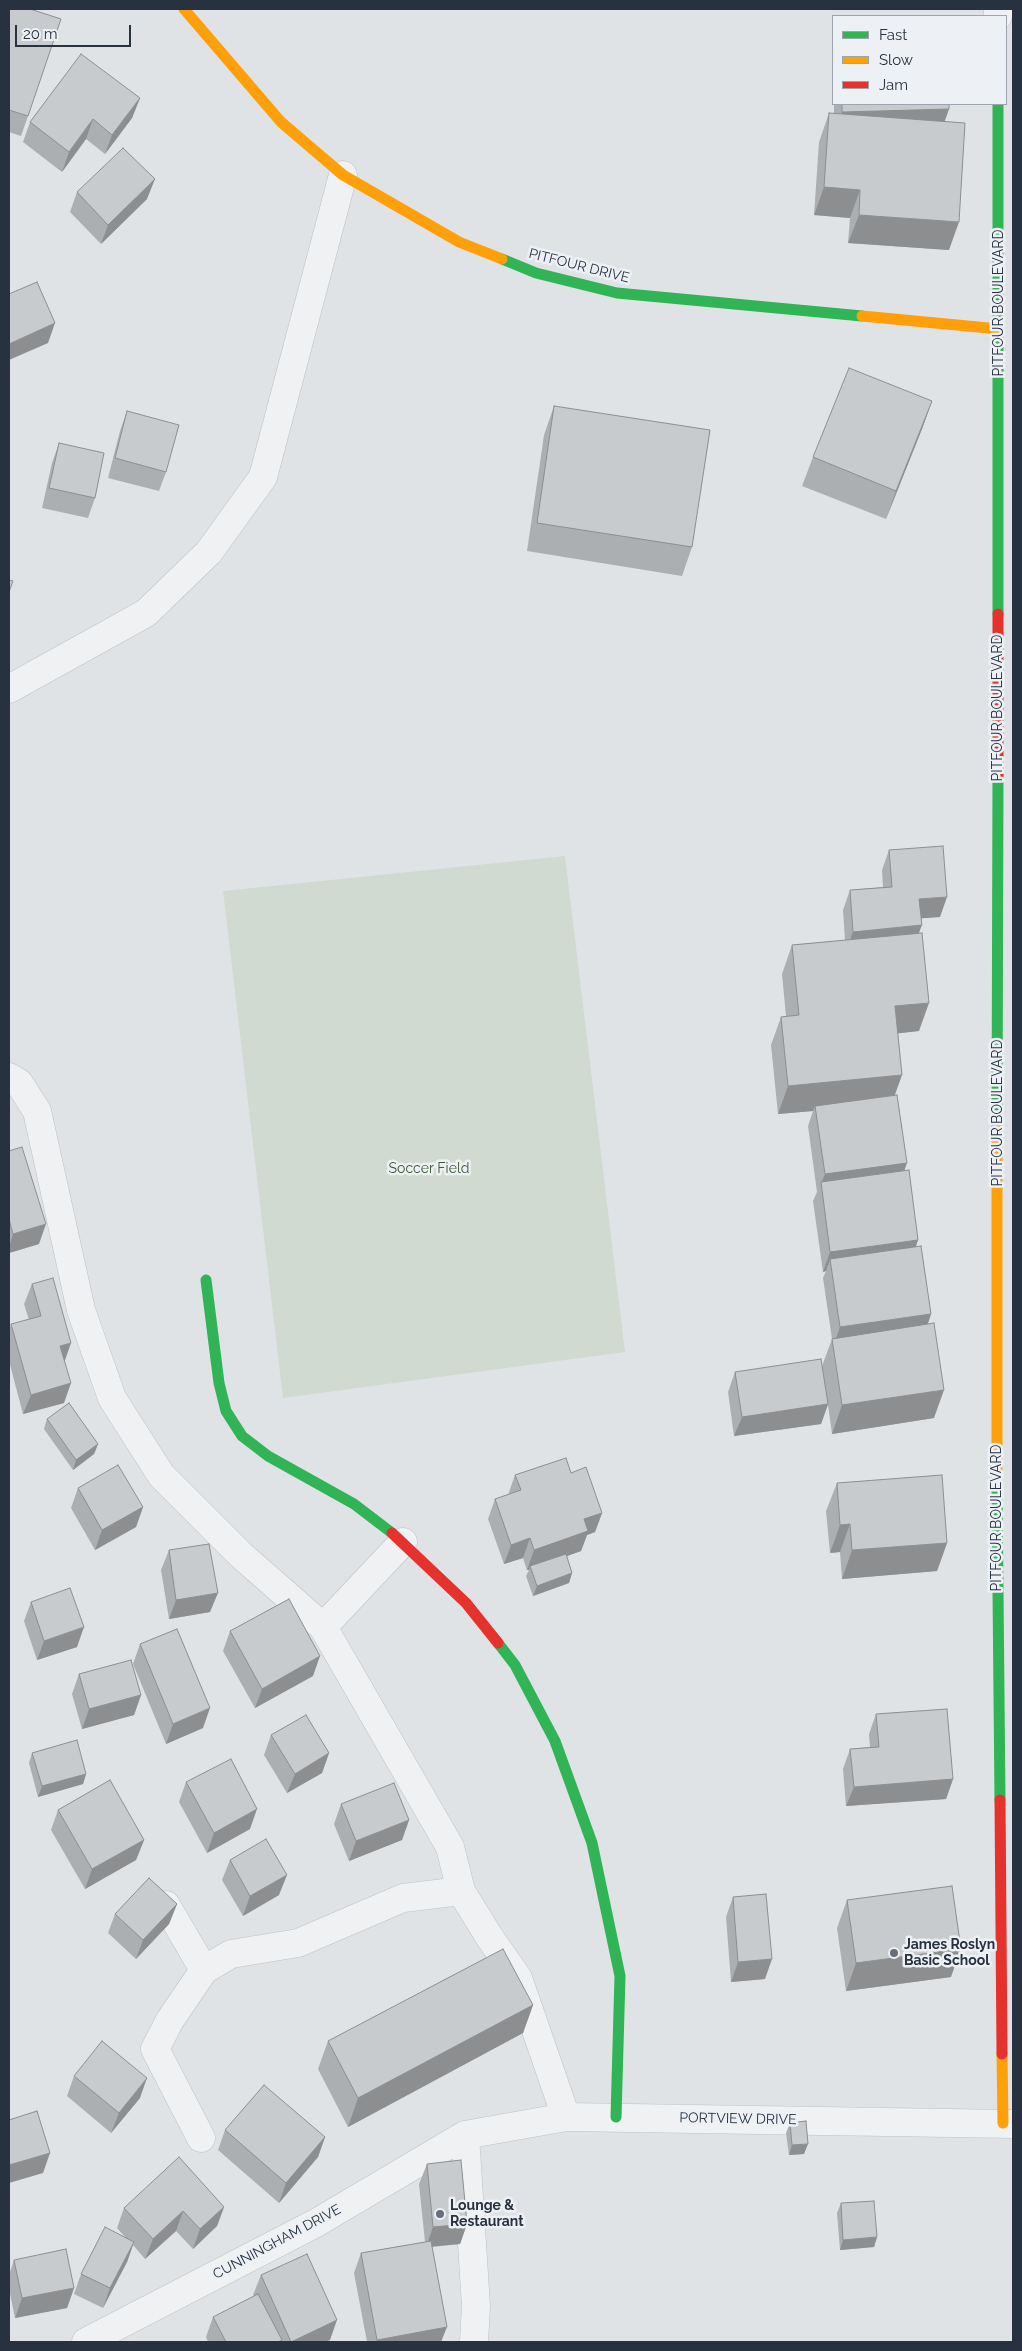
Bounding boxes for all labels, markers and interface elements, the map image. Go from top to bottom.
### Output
scale bar [18,15,134,47]
legend [832,15,1007,105]
text: 20 m [23,25,58,43]
text: Fast [879,26,907,44]
text: Slow [879,51,913,69]
text: Jam [879,76,908,94]
street label: PITFOUR BOULEVARD [991,230,1007,376]
street label: PITFOUR DRIVE [527,245,631,287]
street label: PITFOUR BOULEVARD [990,635,1006,781]
street label: PITFOUR BOULEVARD [990,1040,1006,1186]
park label: Soccer Field [389,1161,469,1177]
street label: PITFOUR BOULEVARD [989,1445,1005,1591]
place label: James Roslyn Basic School [904,1937,995,1970]
marker: James Roslyn Basic School [888,1947,900,1959]
street label: PORTVIEW DRIVE [679,2110,797,2128]
place label: Lounge & Restaurant [450,2198,524,2230]
street label: CUNNINGHAM DRIVE [210,2201,344,2283]
marker: Lounge & Restaurant [434,2208,446,2220]

